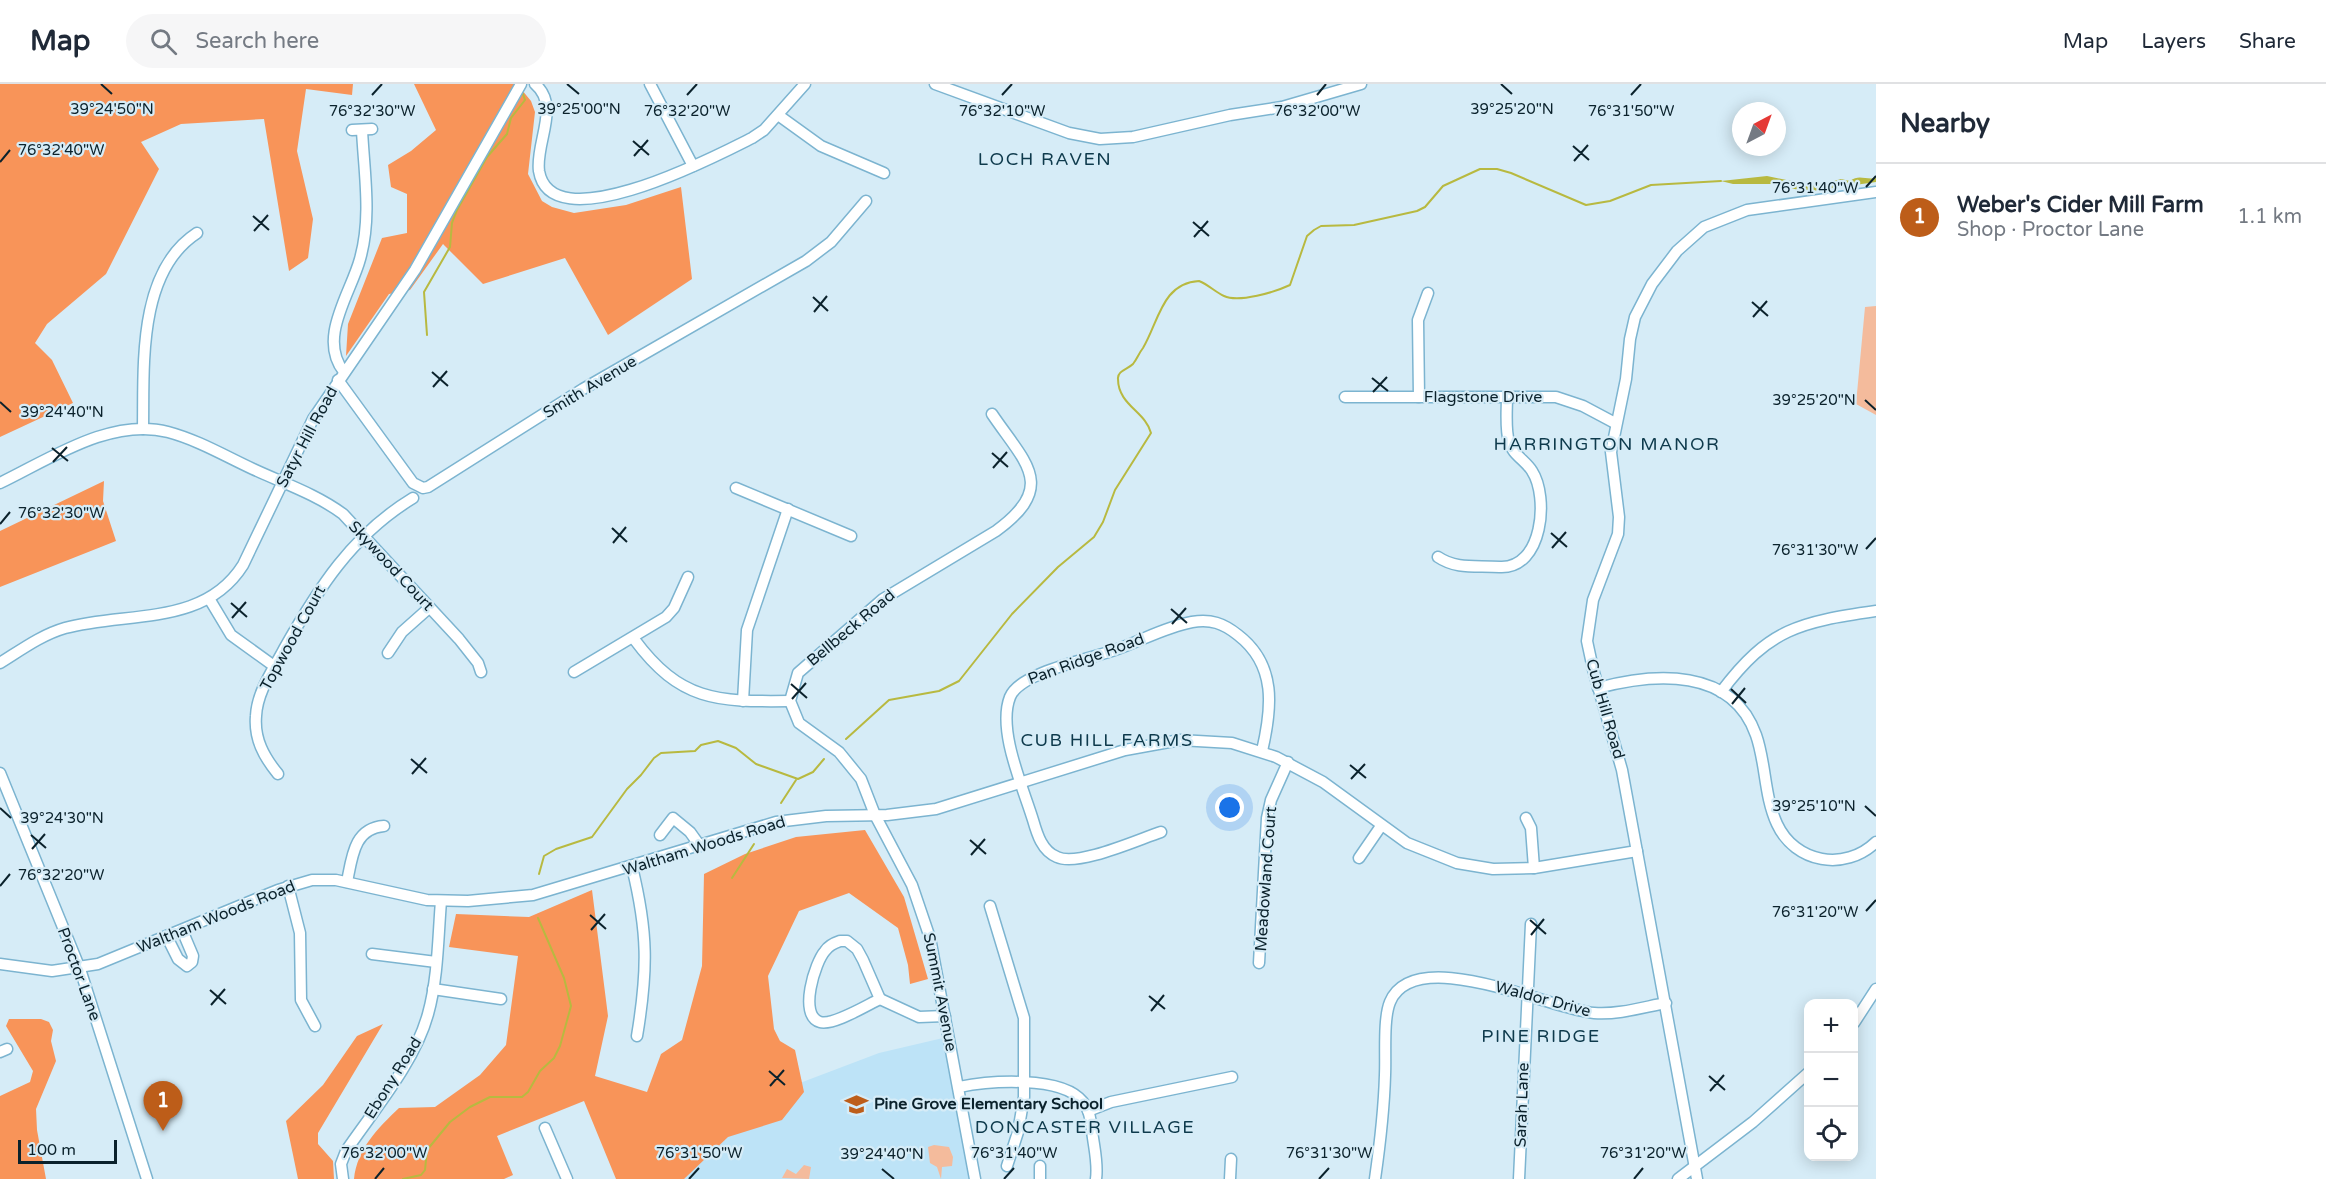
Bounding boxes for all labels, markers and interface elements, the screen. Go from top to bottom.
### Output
search box [126,14,546,68]
text: Map [30,24,90,58]
icon: search [147,25,180,58]
text: Search here [195,28,319,54]
text: Map [2063,29,2108,54]
text: Layers [2141,29,2206,54]
text: Share [2239,29,2296,54]
text: 39°24'50"N [70,100,154,118]
text: 39°25'00"N [537,100,621,118]
text: 39°25'20"N [1470,100,1554,118]
text: 76°32'30"W [329,102,415,120]
text: 76°32'20"W [644,102,730,120]
text: 76°32'10"W [959,102,1045,120]
text: 76°32'00"W [1274,102,1360,120]
text: 76°31'50"W [1588,102,1674,120]
north arrow [1732,102,1786,156]
text: Nearby [1900,108,1990,139]
text: 76°32'40"W [18,141,104,159]
district label: LOCH RAVEN [978,148,1112,170]
text: 76°31'40"W [1772,179,1858,197]
text: Weber's Cider Mill Farm [1957,192,2204,218]
text: 1 [1913,205,1926,229]
text: 1.1 km [2237,205,2302,229]
text: Shop · Proctor Lane [1957,218,2144,242]
street label: Smith Avenue [540,351,640,423]
street label: Satyr Hill Road [272,383,342,491]
street label: Flagstone Drive [1424,387,1542,407]
text: 39°25'20"N [1772,391,1856,409]
text: 39°24'40"N [20,403,104,421]
district label: HARRINGTON MANOR [1494,433,1720,455]
text: 76°32'30"W [18,504,104,522]
street label: Skywood Court [344,517,438,615]
text: 76°31'30"W [1772,541,1858,559]
street label: Topwood Court [256,582,330,694]
street label: Bellbeck Road [803,585,899,671]
street label: Pan Ridge Road [1025,629,1147,689]
street label: Cub Hill Road [1581,657,1629,761]
district label: CUB HILL FARMS [1020,729,1194,751]
your location [1215,793,1244,822]
text: 39°25'10"N [1772,797,1856,815]
street label: Meadowland Court [1251,806,1281,952]
text: 39°24'30"N [20,809,104,827]
street label: Waltham Woods Road [620,812,788,880]
text: 76°32'20"W [18,866,104,884]
street label: Waltham Woods Road [134,876,298,958]
text: 76°31'20"W [1772,903,1858,921]
street label: Proctor Lane [53,925,105,1023]
street label: Summit Avenue [919,931,961,1053]
street label: Waldor Drive [1493,977,1593,1021]
map controls [1804,999,1858,1161]
button: + [1804,999,1858,1053]
district label: PINE RIDGE [1481,1025,1601,1047]
street label: Ebony Road [360,1033,426,1123]
button: − [1804,1053,1858,1107]
street label: Sarah Lane [1511,1062,1533,1148]
pin: 1 [144,1082,182,1131]
school or university icon: Pine Grove Elementary School [843,1091,869,1117]
place label: Pine Grove Elementary School [874,1094,1103,1114]
button: locate [1804,1107,1858,1161]
district label: DONCASTER VILLAGE [975,1116,1195,1138]
scale bar [18,1137,117,1164]
text: 100 m [27,1140,76,1160]
text: 76°32'00"W [341,1144,427,1162]
text: 76°31'50"W [656,1144,742,1162]
text: 76°31'40"W [971,1144,1057,1162]
text: 76°31'30"W [1286,1144,1372,1162]
text: 76°31'20"W [1600,1144,1686,1162]
text: 39°24'40"N [840,1145,924,1163]

